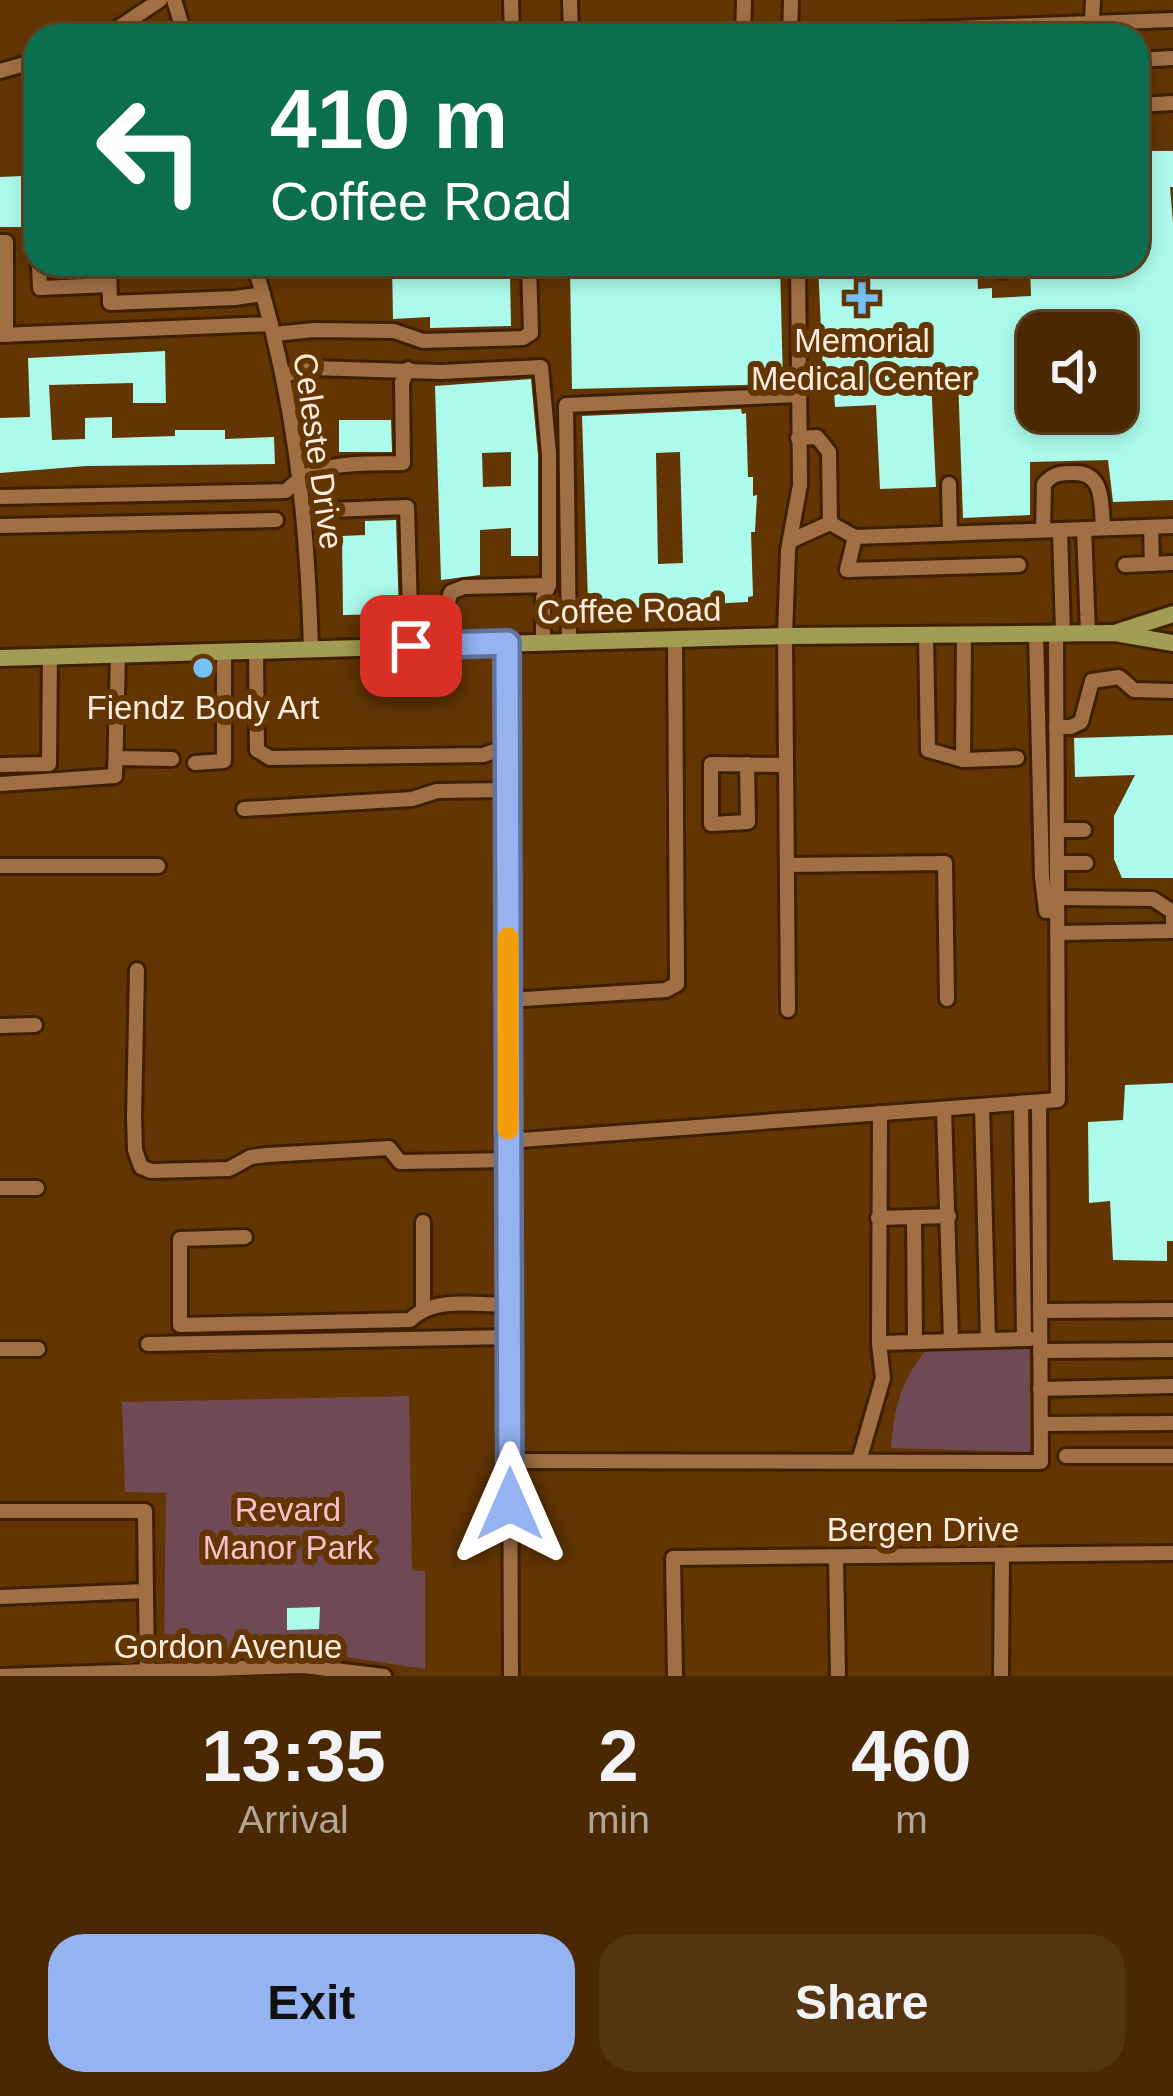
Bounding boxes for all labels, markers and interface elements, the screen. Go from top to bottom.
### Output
icon: left [72,72,228,228]
text: 410 m [270,72,508,166]
text: Coffee Road [270,171,572,231]
marker: Memorial Medical Center [846,282,878,314]
map controls [1017,312,1137,432]
button: sound [1017,312,1137,432]
place label: Memorial Medical Center [751,322,973,397]
street label: Celeste Drive [286,350,351,552]
street label: Coffee Road [536,590,722,631]
pin [360,595,462,697]
icon: arrive [378,613,444,679]
marker: Fiendz Body Art [190,655,216,681]
place label: Fiendz Body Art [87,689,319,726]
position arrow [447,1441,573,1567]
park label: Revard Manor Park [203,1491,374,1566]
street label: Bergen Drive [827,1511,1019,1548]
street label: Gordon Avenue [114,1628,342,1665]
text: 13:35 [201,1716,386,1796]
text: 2 [598,1716,639,1796]
text: 460 [851,1716,972,1796]
text: Arrival [238,1798,349,1841]
text: min [587,1798,650,1841]
text: m [895,1798,928,1841]
button: Exit [48,1934,575,2072]
button: Share [599,1934,1125,2072]

